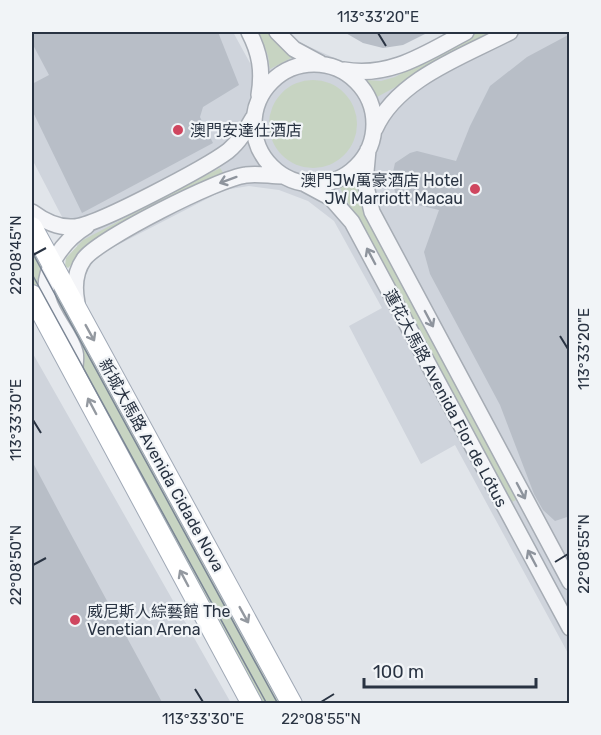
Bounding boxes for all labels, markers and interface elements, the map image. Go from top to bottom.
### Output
text: 113°33'20"E [337,8,419,26]
place label: 澳門安達仕酒店 [190,121,302,140]
marker: 澳門安達仕酒店 [171,123,185,137]
place label: 澳門JW萬豪酒店 Hotel JW Marriott Macau [300,171,463,208]
one-way arrow [219,176,238,187]
marker: 澳門JW萬豪酒店 Hotel JW Marriott Macau [468,182,482,196]
text: 22°08'45"N [7,215,25,295]
one-way arrow [365,248,376,266]
street label: 蓮花大馬路 Avenida Flor de Lótus [380,286,511,510]
text: 113°33'20"E [575,308,593,390]
one-way arrow [423,310,435,327]
one-way arrow [85,324,96,342]
street label: 新城大馬路 Avenida Cidade Nova [95,356,228,575]
text: 113°33'30"E [7,379,25,461]
one-way arrow [86,398,97,416]
one-way arrow [515,482,527,499]
text: 22°08'55"N [575,514,593,594]
text: 22°08'50"N [7,525,25,605]
one-way arrow [526,550,537,568]
one-way arrow [178,570,190,587]
place label: 威尼斯人綜藝館 The Venetian Arena [87,602,231,639]
one-way arrow [239,606,250,624]
marker: 威尼斯人綜藝館 The Venetian Arena [68,613,82,627]
scale bar [364,651,536,689]
text: 100 m [373,661,424,683]
text: 113°33'30"E [162,710,244,728]
text: 22°08'55"N [281,710,361,728]

